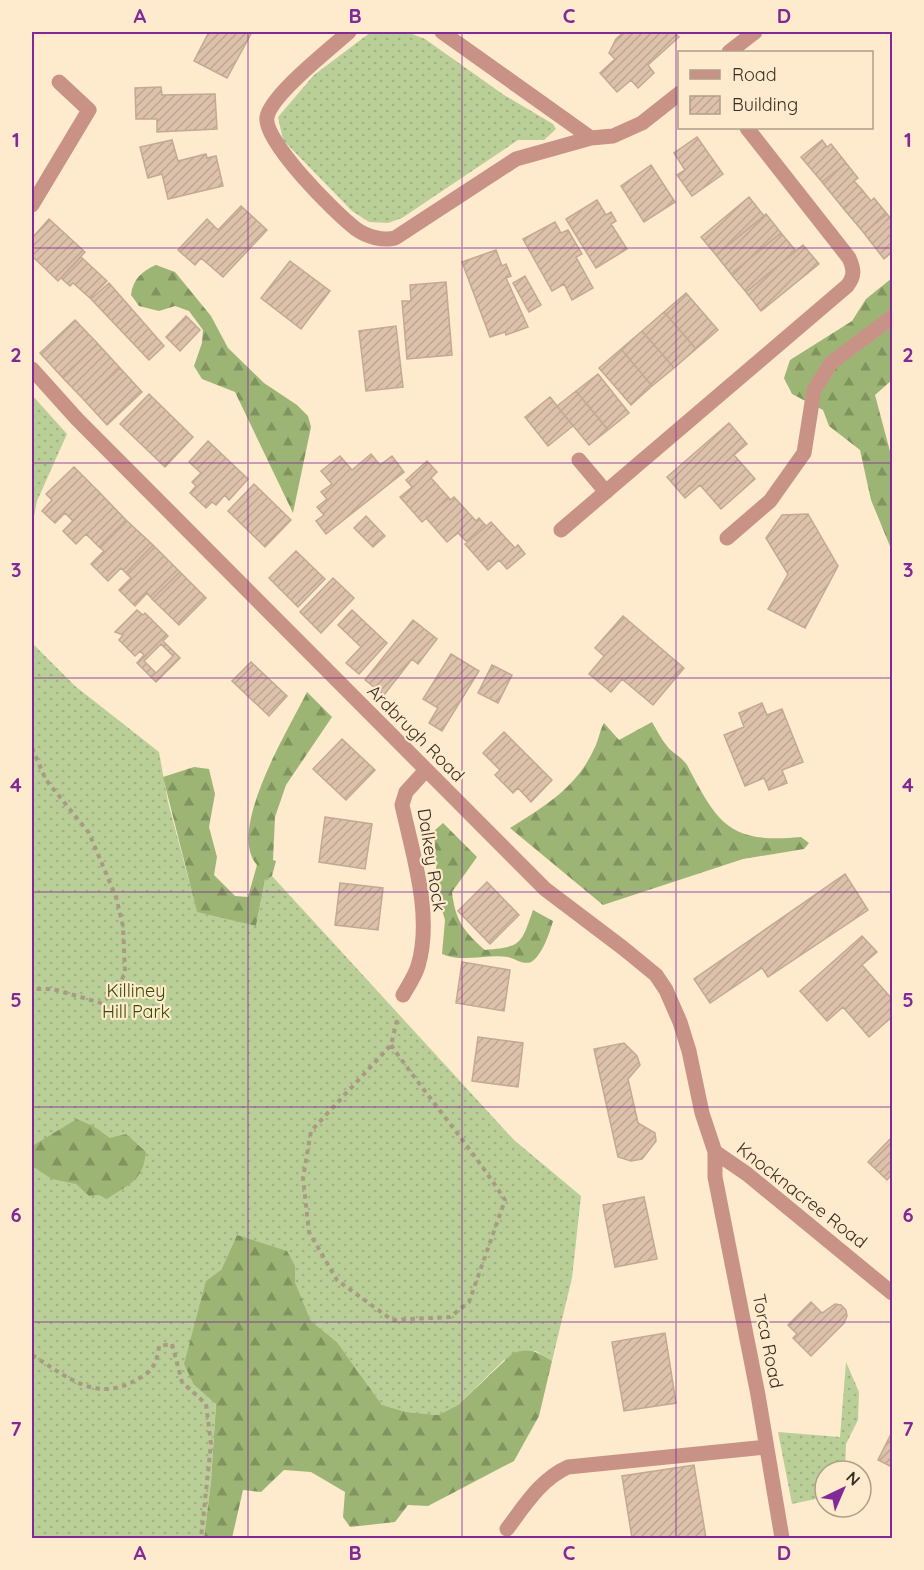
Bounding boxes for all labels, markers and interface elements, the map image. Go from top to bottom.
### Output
text: A [134,3,147,28]
text: B [348,3,362,28]
text: C [563,3,576,28]
text: D [777,3,791,28]
legend [678,51,873,129]
text: Road [732,63,777,86]
text: Building [732,93,798,116]
text: 1 [12,127,20,152]
text: 1 [904,127,912,152]
text: 2 [10,342,22,367]
text: 2 [902,342,914,367]
text: 3 [11,557,21,582]
text: 3 [903,557,913,582]
street label: Ardbrugh Road [363,680,469,786]
text: 4 [10,772,22,797]
text: 4 [902,772,914,797]
street label: Dalkey Rock [412,807,452,913]
park label: Killiney Hill Park [102,979,170,1023]
text: 5 [10,987,22,1012]
text: 5 [902,987,914,1012]
street label: Knocknacree Road [732,1137,872,1253]
text: 6 [10,1202,22,1227]
text: 6 [902,1202,914,1227]
street label: Torca Road [748,1292,788,1390]
text: 7 [11,1416,22,1441]
text: 7 [903,1416,914,1441]
north arrow [813,1459,873,1519]
text: N [842,1467,865,1489]
text: A [134,1540,147,1565]
text: B [348,1540,362,1565]
text: C [563,1540,576,1565]
text: D [777,1540,791,1565]

